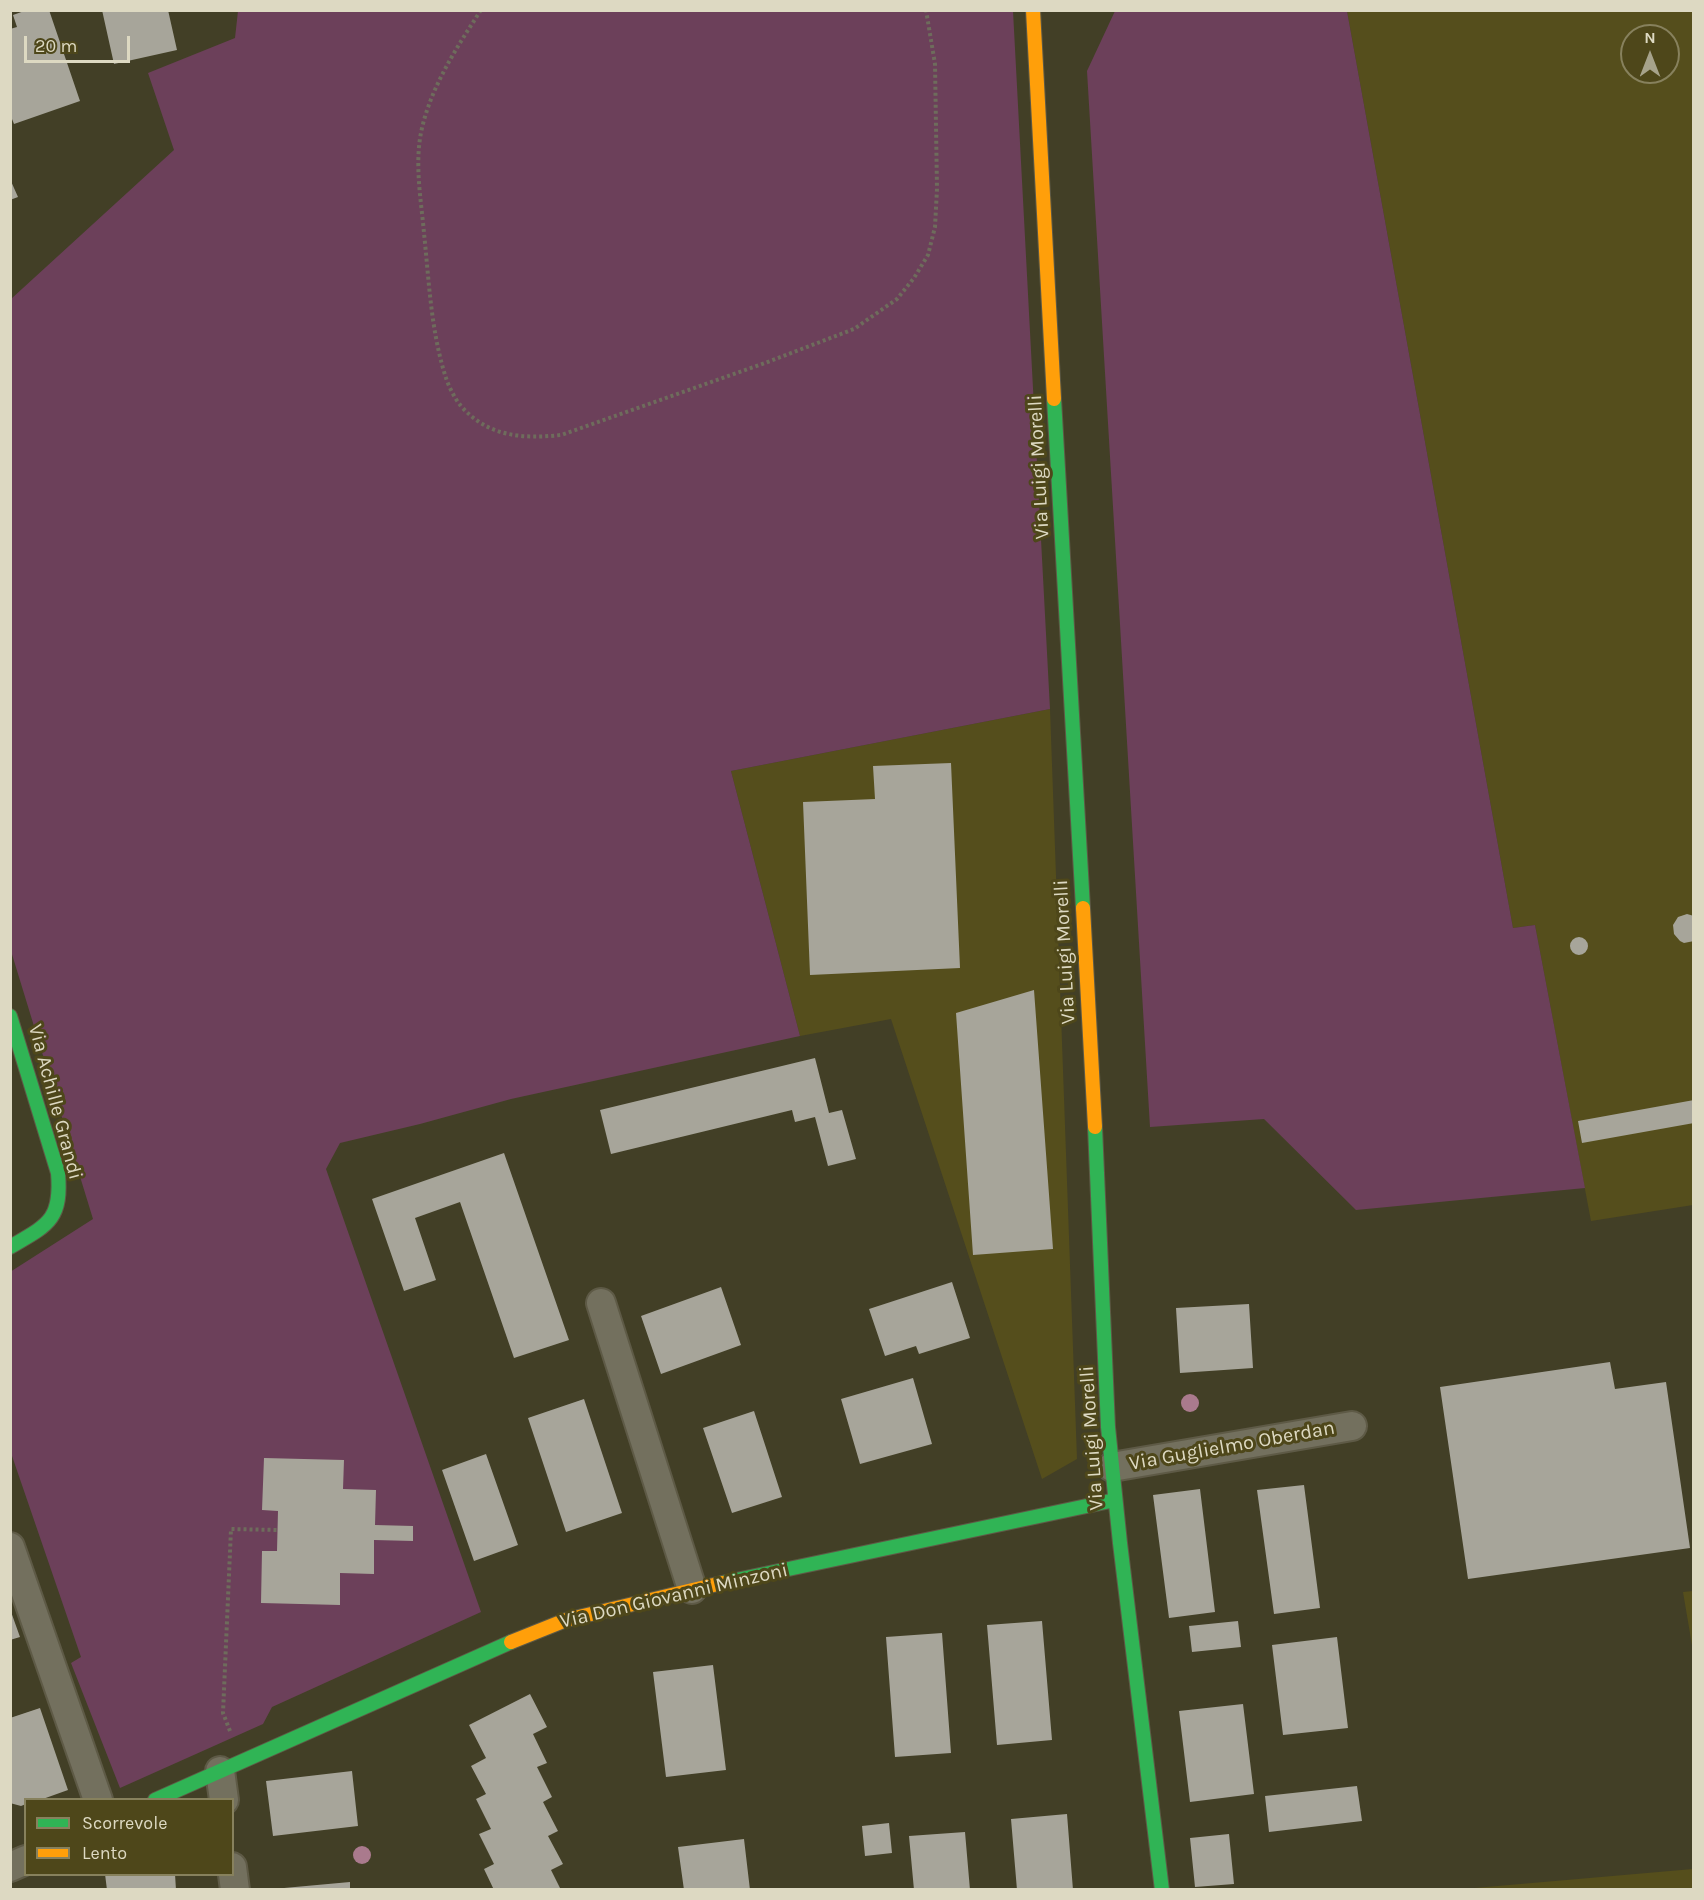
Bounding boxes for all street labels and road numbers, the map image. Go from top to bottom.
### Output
street label: Via Luigi Morelli [1023,394,1055,540]
street label: Via Luigi Morelli [1049,879,1081,1025]
street label: Via Achille Grandi [23,1022,87,1182]
street label: Via Luigi Morelli [1075,1365,1109,1511]
street label: Via Guglielmo Oberdan [1127,1416,1337,1476]
street label: Via Don Giovanni Minzoni [558,1558,790,1634]

